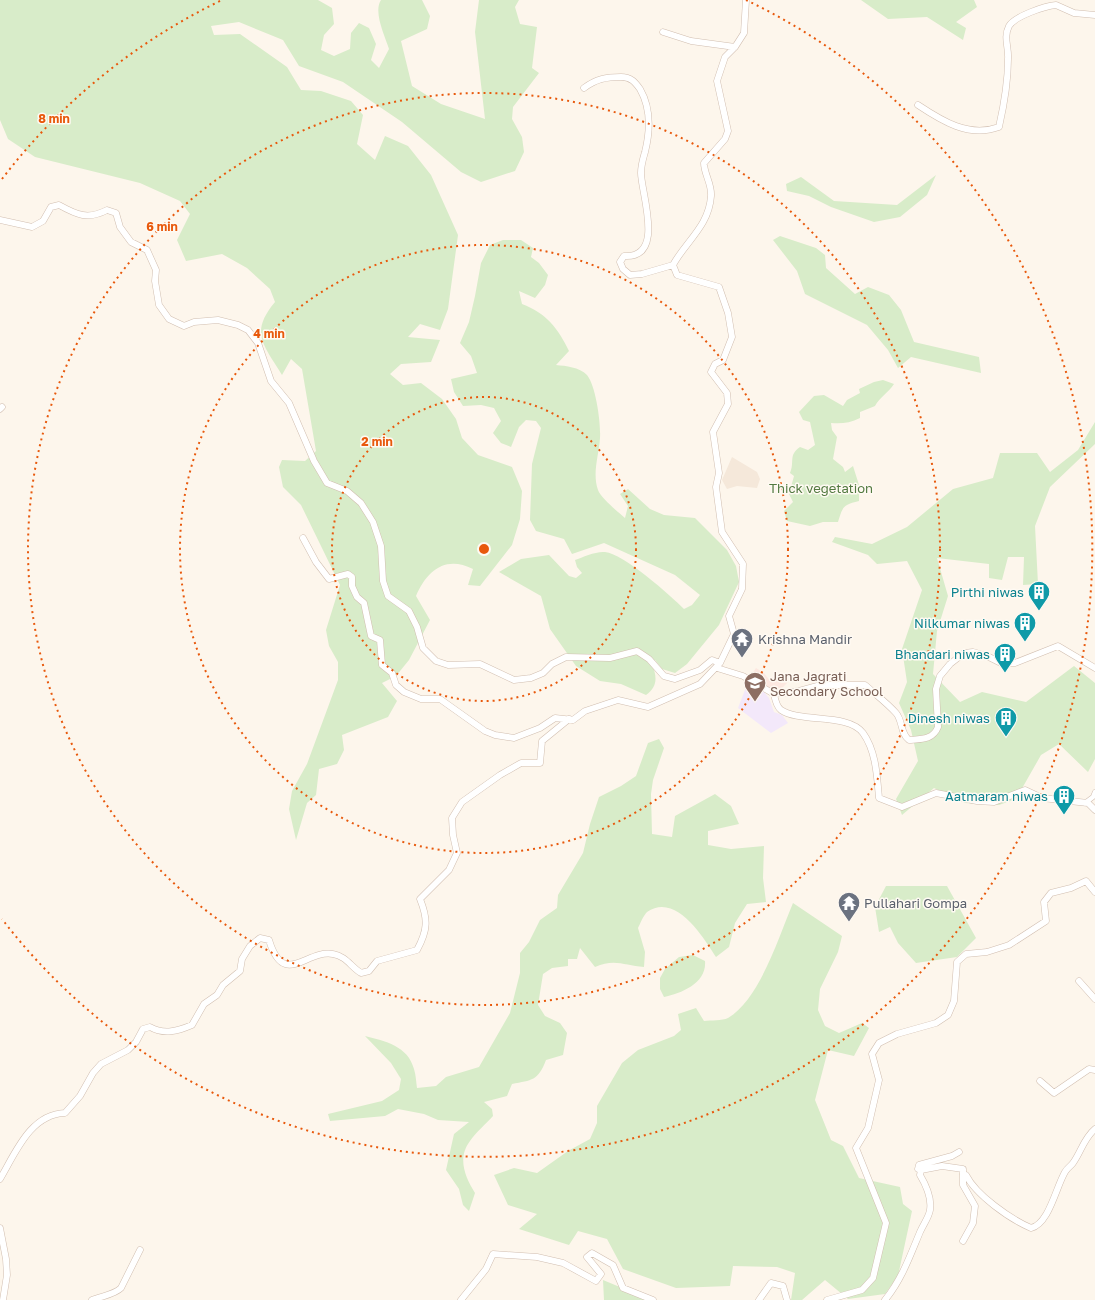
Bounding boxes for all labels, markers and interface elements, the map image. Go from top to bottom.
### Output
text: 8 min [38,111,70,126]
text: 6 min [146,219,178,234]
text: 4 min [253,326,285,341]
text: 2 min [361,434,393,449]
park label: Thick vegetation [769,480,873,496]
centre of rings [477,542,491,556]
building icon: Pirthi niwas [1026,579,1052,612]
place label: Pirthi niwas [951,584,1024,600]
building icon: Nilkumar niwas [1012,610,1038,643]
place label: Nilkumar niwas [914,615,1010,631]
temple icon: Krishna Mandir [729,626,755,659]
place label: Krishna Mandir [758,631,852,647]
building icon: Bhandari niwas [992,641,1018,674]
place label: Bhandari niwas [895,646,990,662]
place label: Jana Jagrati Secondary School [770,668,883,699]
school or university icon: Jana Jagrati Secondary School [742,670,768,703]
building icon: Dinesh niwas [993,705,1019,738]
place label: Dinesh niwas [908,710,990,726]
building icon: Aatmaram niwas [1051,783,1077,816]
place label: Aatmaram niwas [945,788,1048,804]
temple icon: Pullahari Gompa [836,890,862,923]
place label: Pullahari Gompa [864,895,967,911]

